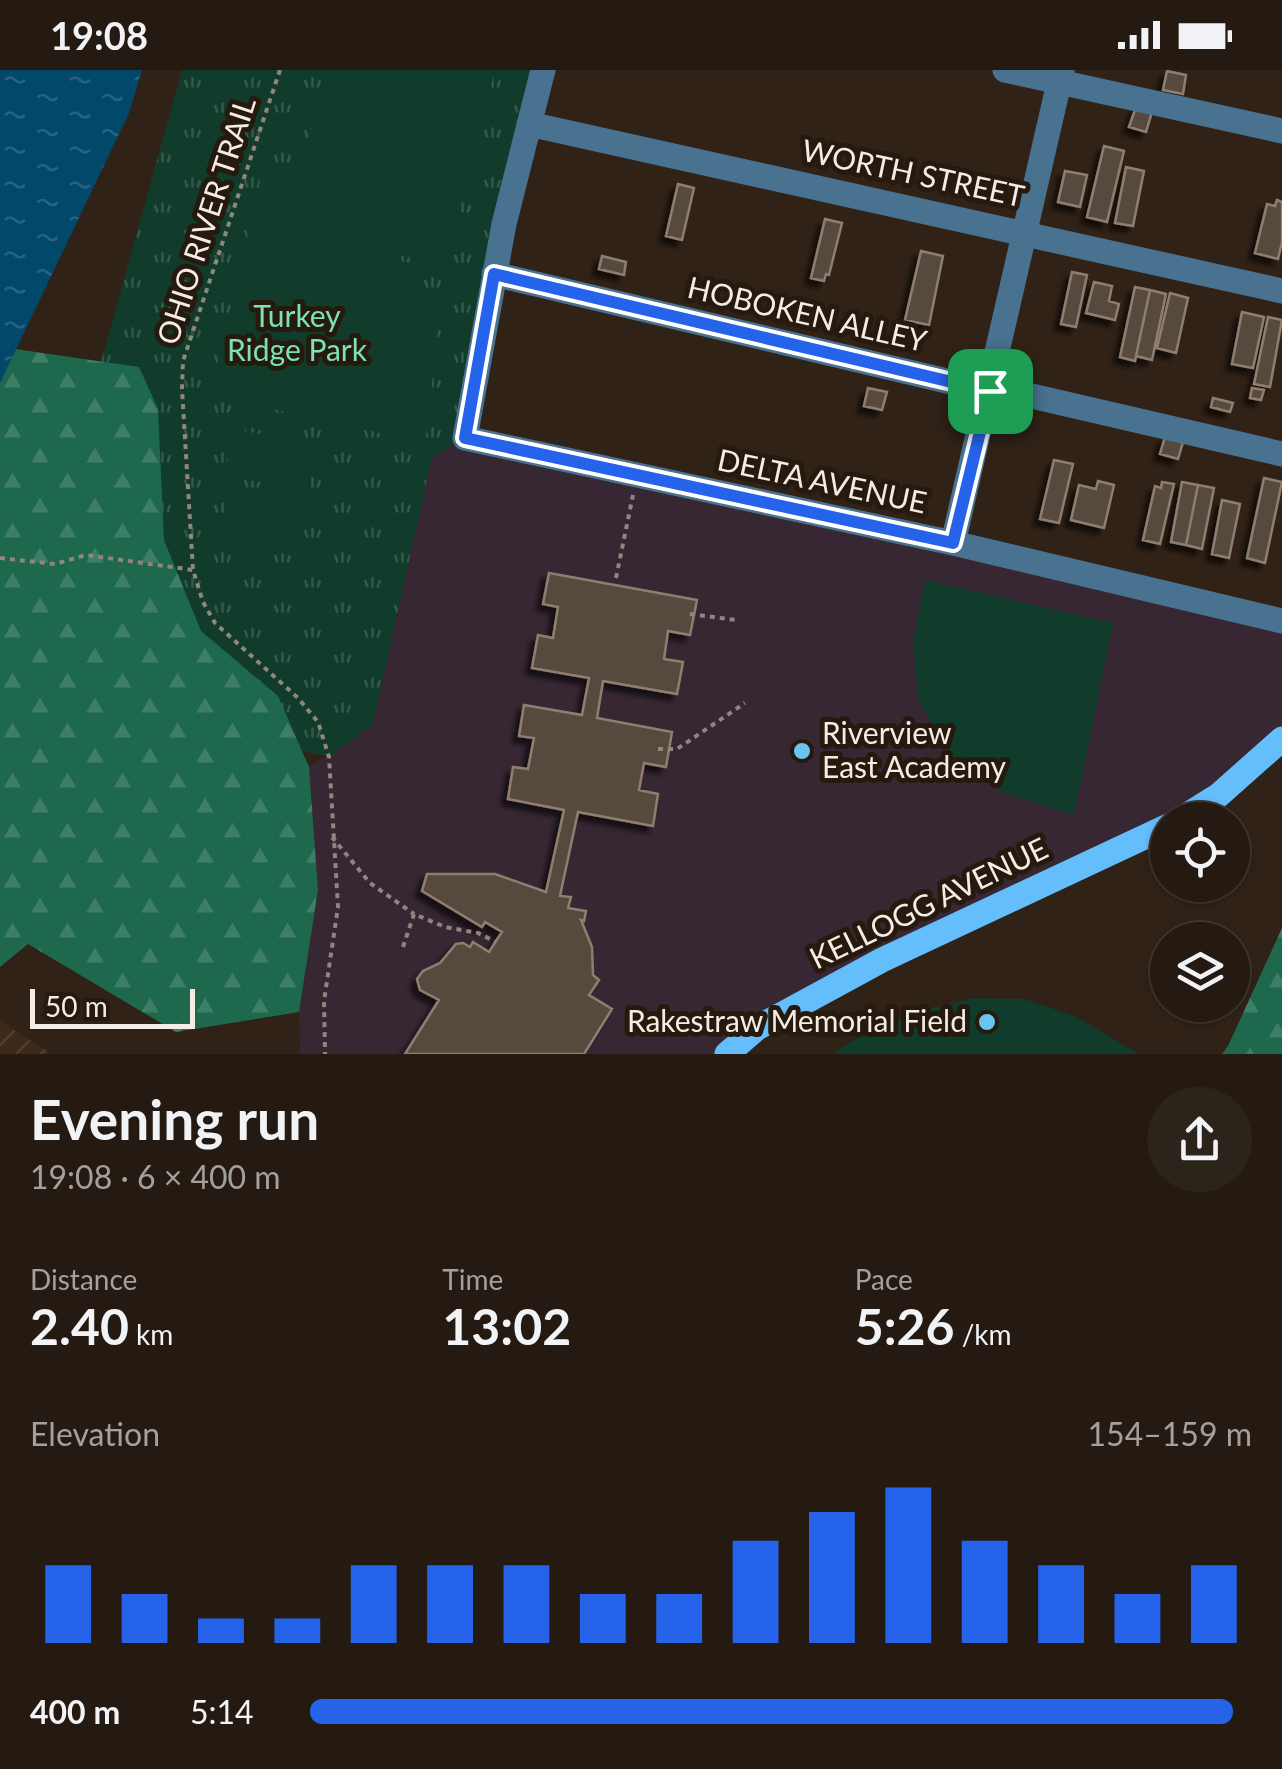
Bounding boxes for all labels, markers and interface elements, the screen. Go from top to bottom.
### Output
text: 19:08 [50,12,148,58]
street label: OHIO RIVER TRAIL [148,92,262,349]
street label: WORTH STREET [799,131,1028,213]
street label: HOBOKEN ALLEY [684,268,931,358]
park label: Turkey Ridge Park [227,297,368,367]
pin [948,349,1033,434]
icon: arrive [963,364,1018,419]
street label: DELTA AVENUE [715,440,930,520]
place label: Riverview East Academy [822,714,1007,784]
marker: Riverview East Academy [791,740,813,762]
map controls [1150,802,1250,1022]
button: locate [1150,802,1250,902]
street label: KELLOGG AVENUE [803,829,1053,975]
button: layers [1150,922,1250,1022]
scale bar [30,984,195,1028]
text: 50 m [45,989,108,1023]
place label: Rakestraw Memorial Field [627,1002,967,1038]
marker: Rakestraw Memorial Field [976,1011,998,1033]
text: Evening run [30,1086,319,1152]
button: share [1147,1087,1252,1192]
text: 19:08 · 6 × 400 m [30,1157,281,1196]
text: Distance [30,1262,137,1296]
text: Time [442,1262,503,1296]
text: Pace [855,1262,913,1296]
text: 2.40 [30,1296,129,1356]
text: 13:02 [442,1296,571,1356]
text: 5:26 [855,1296,955,1356]
text: km [129,1317,173,1351]
text: /km [955,1317,1012,1351]
text: Elevation [30,1414,160,1453]
text: 154–159 m [1088,1414,1252,1453]
text: 400 m [30,1692,120,1731]
text: 5:14 [190,1692,254,1731]

